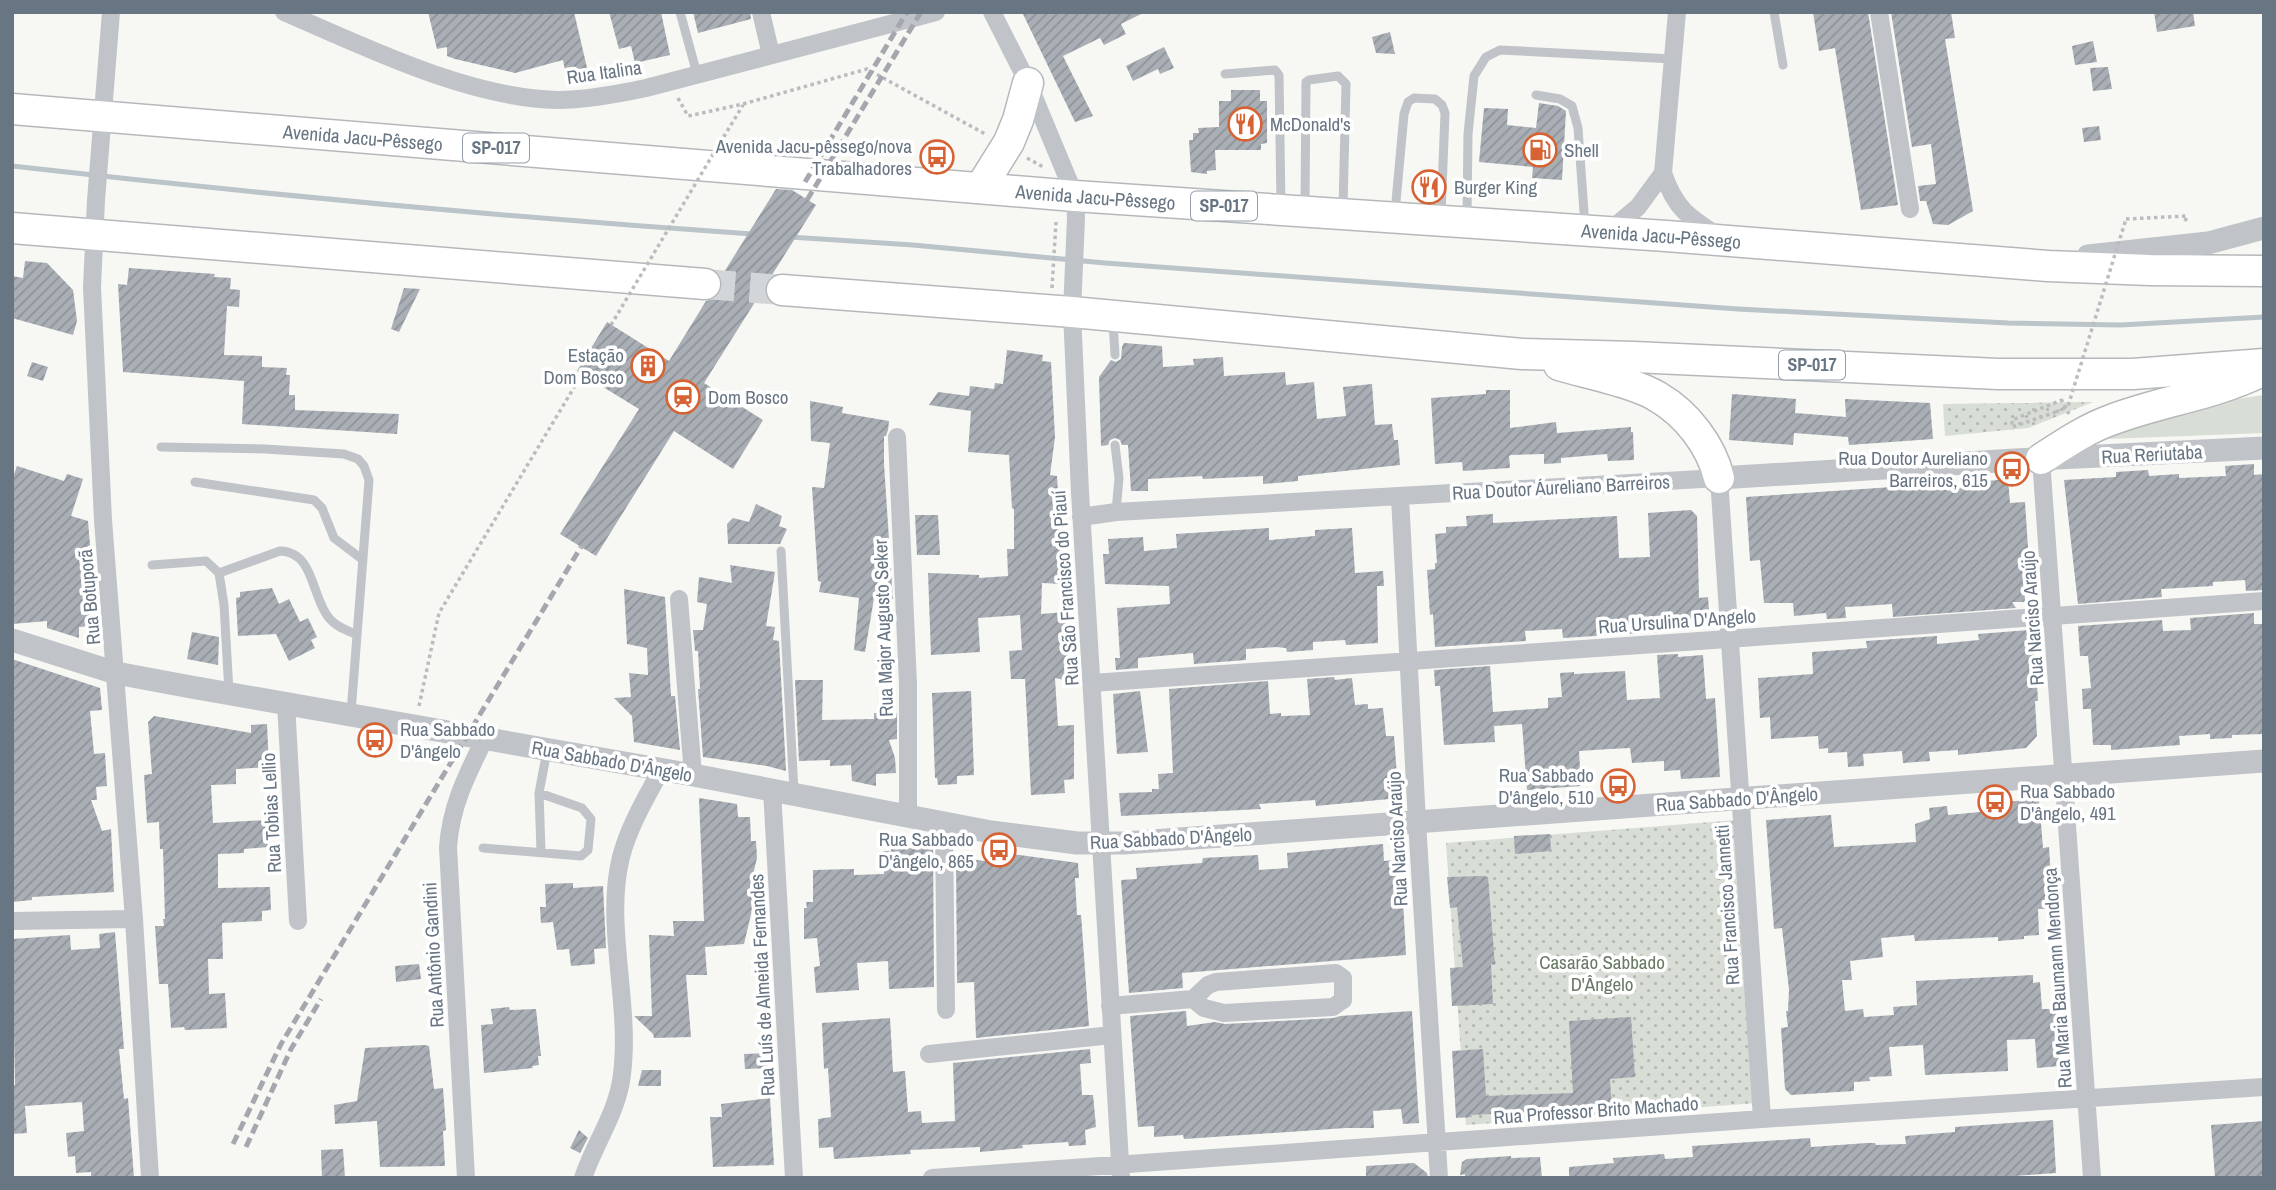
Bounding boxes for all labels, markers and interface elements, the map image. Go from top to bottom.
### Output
street label: Rua Italina [565,54,643,90]
restaurant icon: McDonald's [1226,105,1264,143]
place label: McDonald's [1270,111,1351,137]
street label: Avenida Jacu-Pêssego [281,118,444,157]
fuel station icon: Shell [1521,131,1559,169]
place label: Avenida Jacu-pêssego/nova Trabalhadores [715,133,912,181]
road number: SP-017 [463,134,529,162]
place label: Shell [1564,137,1599,163]
bus stop icon: Avenida Jacu-pêssego/nova Trabalhadores [918,138,956,176]
restaurant icon: Burger King [1410,168,1448,206]
place label: Burger King [1454,174,1537,200]
street label: Avenida Jacu-Pêssego [1014,178,1176,216]
road number: SP-017 [1191,191,1257,220]
street label: Avenida Jacu-Pêssego [1579,217,1742,255]
place label: Estação Dom Bosco [543,342,624,390]
building icon: Estação Dom Bosco [629,347,667,385]
road number: SP-017 [1779,351,1845,380]
station icon: Dom Bosco [664,378,702,416]
place label: Dom Bosco [708,384,789,410]
street label: Rua Reriutaba [2101,438,2204,470]
place label: Rua Doutor Aureliano Barreiros, 615 [1838,445,1988,493]
bus stop icon: Rua Doutor Aureliano Barreiros, 615 [1993,450,2031,488]
street label: Rua Doutor Áureliano Barreiros [1451,468,1671,506]
street label: Rua São Francisco do Piauí [1045,489,1085,687]
street label: Rua Major Augusto Seker [867,538,899,717]
street label: Rua Botuporã [72,548,106,646]
street label: Rua Narciso Araújo [2014,550,2050,686]
street label: Rua Ursulina D'Angelo [1597,603,1757,639]
place label: Rua Sabbado D'ângelo [400,716,495,764]
bus stop icon: Rua Sabbado D'ângelo [356,721,394,759]
street label: Rua Sabbado D'Ângelo [530,734,694,788]
street label: Rua Tobias Lellio [255,752,287,874]
place label: Rua Sabbado D'ângelo, 510 [1498,762,1594,810]
bus stop icon: Rua Sabbado D'ângelo, 510 [1599,767,1637,805]
street label: Rua Narciso Araújo [1380,771,1414,907]
place label: Rua Sabbado D'ângelo, 491 [2020,778,2116,826]
street label: Rua Sabbado D'Ângelo [1655,780,1819,818]
bus stop icon: Rua Sabbado D'ângelo, 491 [1976,783,2014,821]
street label: Rua Sabbado D'Ângelo [1089,821,1253,855]
street label: Rua Francisco Jannetti [1708,824,1746,986]
place label: Rua Sabbado D'ângelo, 865 [878,826,974,874]
bus stop icon: Rua Sabbado D'ângelo, 865 [980,831,1018,869]
street label: Rua Maria Baumann Mendonça [2036,867,2078,1089]
street label: Rua Luís de Almeida Fernandes [743,873,781,1097]
street label: Rua Antônio Gandini [416,882,450,1028]
park label: Casarão Sabbado D'Ângelo [1539,949,1665,997]
street label: Rua Professor Brito Machado [1493,1090,1699,1130]

